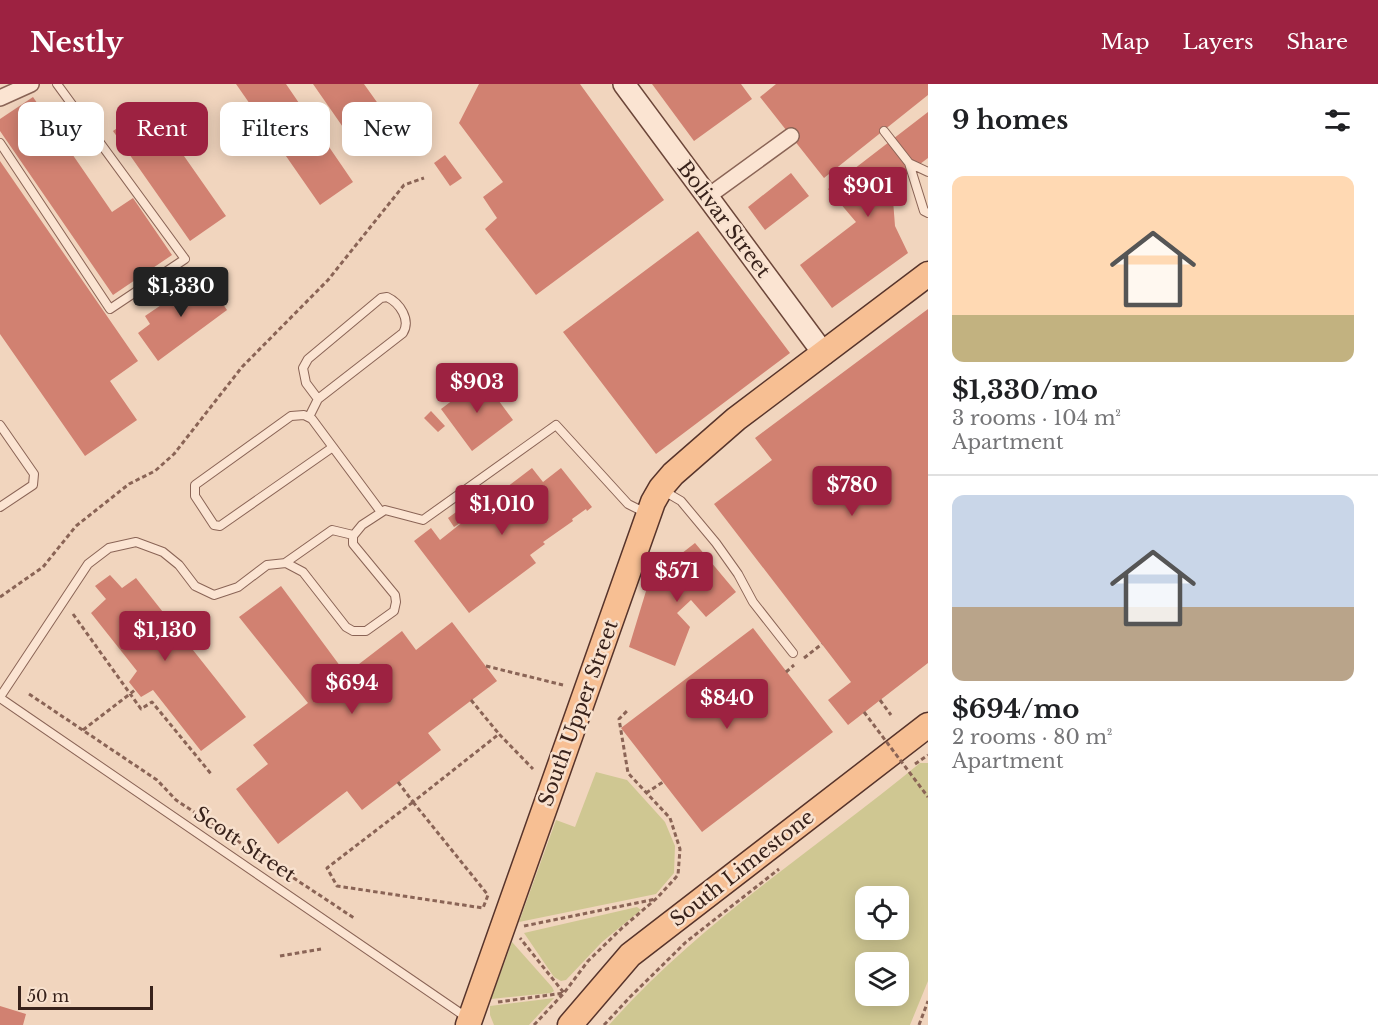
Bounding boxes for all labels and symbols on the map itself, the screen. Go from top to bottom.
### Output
street label: Bolivar Street [672,156,776,282]
pin: $901 [832,167,904,218]
pin: $1,330 [132,267,230,318]
pin: $903 [441,363,513,414]
pin: $780 [816,466,888,517]
pin: $1,010 [453,485,551,536]
pin: $571 [641,552,713,603]
pin: $1,130 [116,611,214,662]
street label: South Upper Street [533,616,623,810]
pin: $694 [316,664,388,715]
pin: $840 [691,679,763,730]
street label: Scott Street [189,801,301,887]
street label: South Limestone [665,804,819,932]
scale bar [18,983,153,1010]

